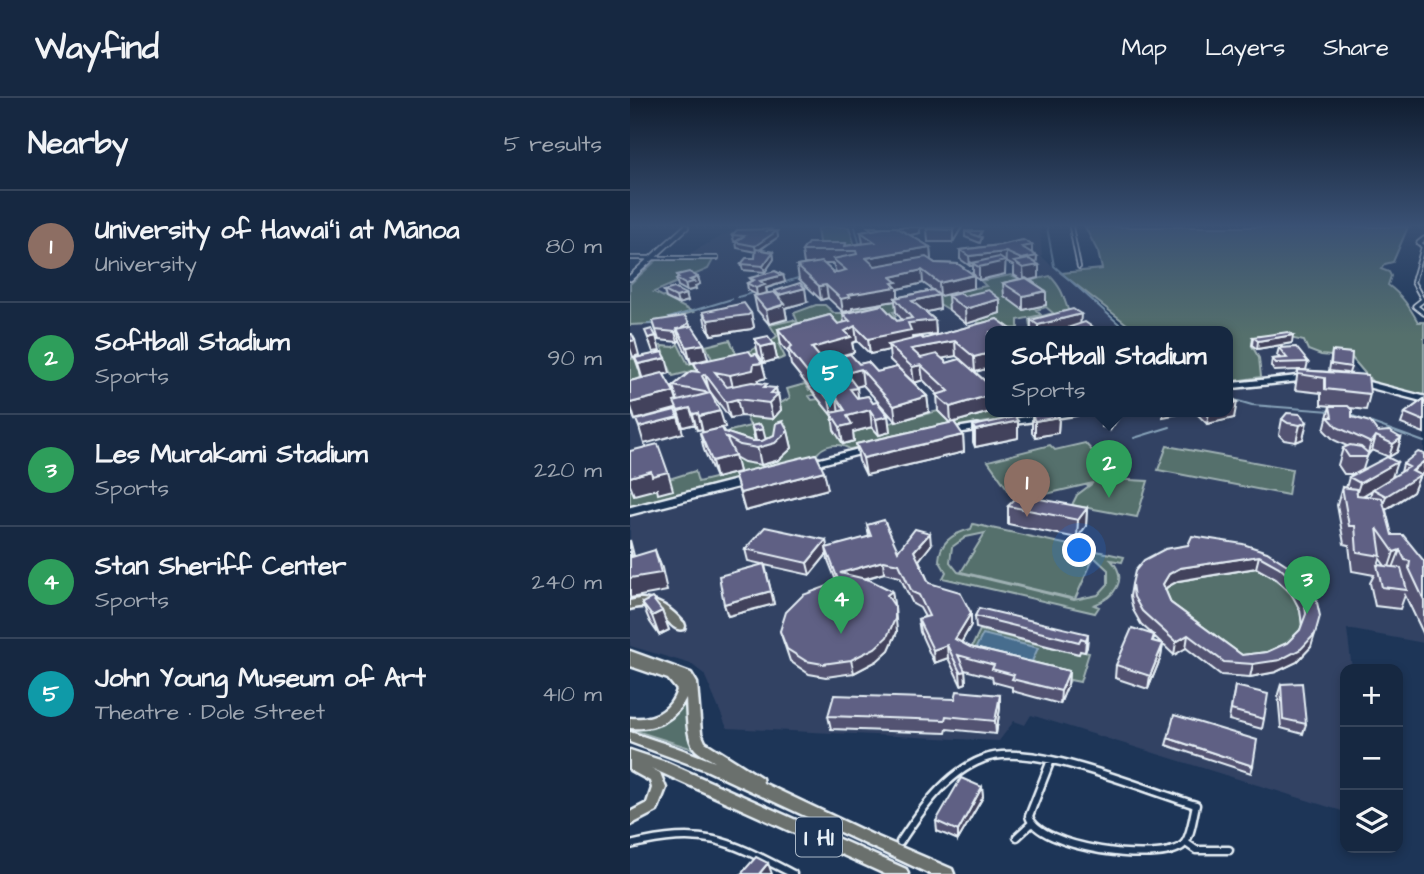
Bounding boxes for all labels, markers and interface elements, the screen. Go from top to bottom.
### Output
text: Wayfind [35,25,159,71]
text: Map [1122,31,1167,65]
text: Layers [1205,31,1285,65]
text: Share [1323,31,1389,65]
text: Nearby [28,123,128,165]
text: 5 results [504,128,602,160]
text: University of Hawaiʻi at Mānoa [95,212,460,248]
text: 1 [50,230,52,262]
text: 80 m [545,230,602,262]
text: University [95,248,197,280]
text: Softball Stadium [95,324,290,360]
popup [985,326,1233,417]
text: Softball Stadium [1012,338,1206,374]
text: 2 [44,342,58,374]
text: 90 m [547,342,602,374]
pin: 5 [807,350,853,408]
text: Sports [95,360,169,392]
text: Sports [1012,374,1086,406]
text: Les Murakami Stadium [95,436,368,472]
pin: 2 [1086,440,1132,498]
text: 3 [45,454,57,486]
text: 220 m [534,454,602,486]
pin: 1 [1004,459,1050,517]
text: Sports [95,472,169,504]
your location [1062,533,1096,567]
text: Stan Sheriff Center [95,548,346,584]
pin: 3 [1284,556,1330,614]
text: 4 [43,566,59,598]
text: 240 m [532,566,602,598]
pin: 4 [818,576,864,634]
text: Sports [95,584,169,616]
text: John Young Museum of Art [95,660,426,696]
map controls [1340,664,1403,853]
button: + [1340,664,1403,727]
text: 5 [43,678,59,710]
text: 410 m [542,678,602,710]
text: Theatre · Dole Street [95,696,325,728]
button: − [1340,727,1403,790]
button: layers [1340,790,1403,853]
road number: I H1 [796,818,842,856]

